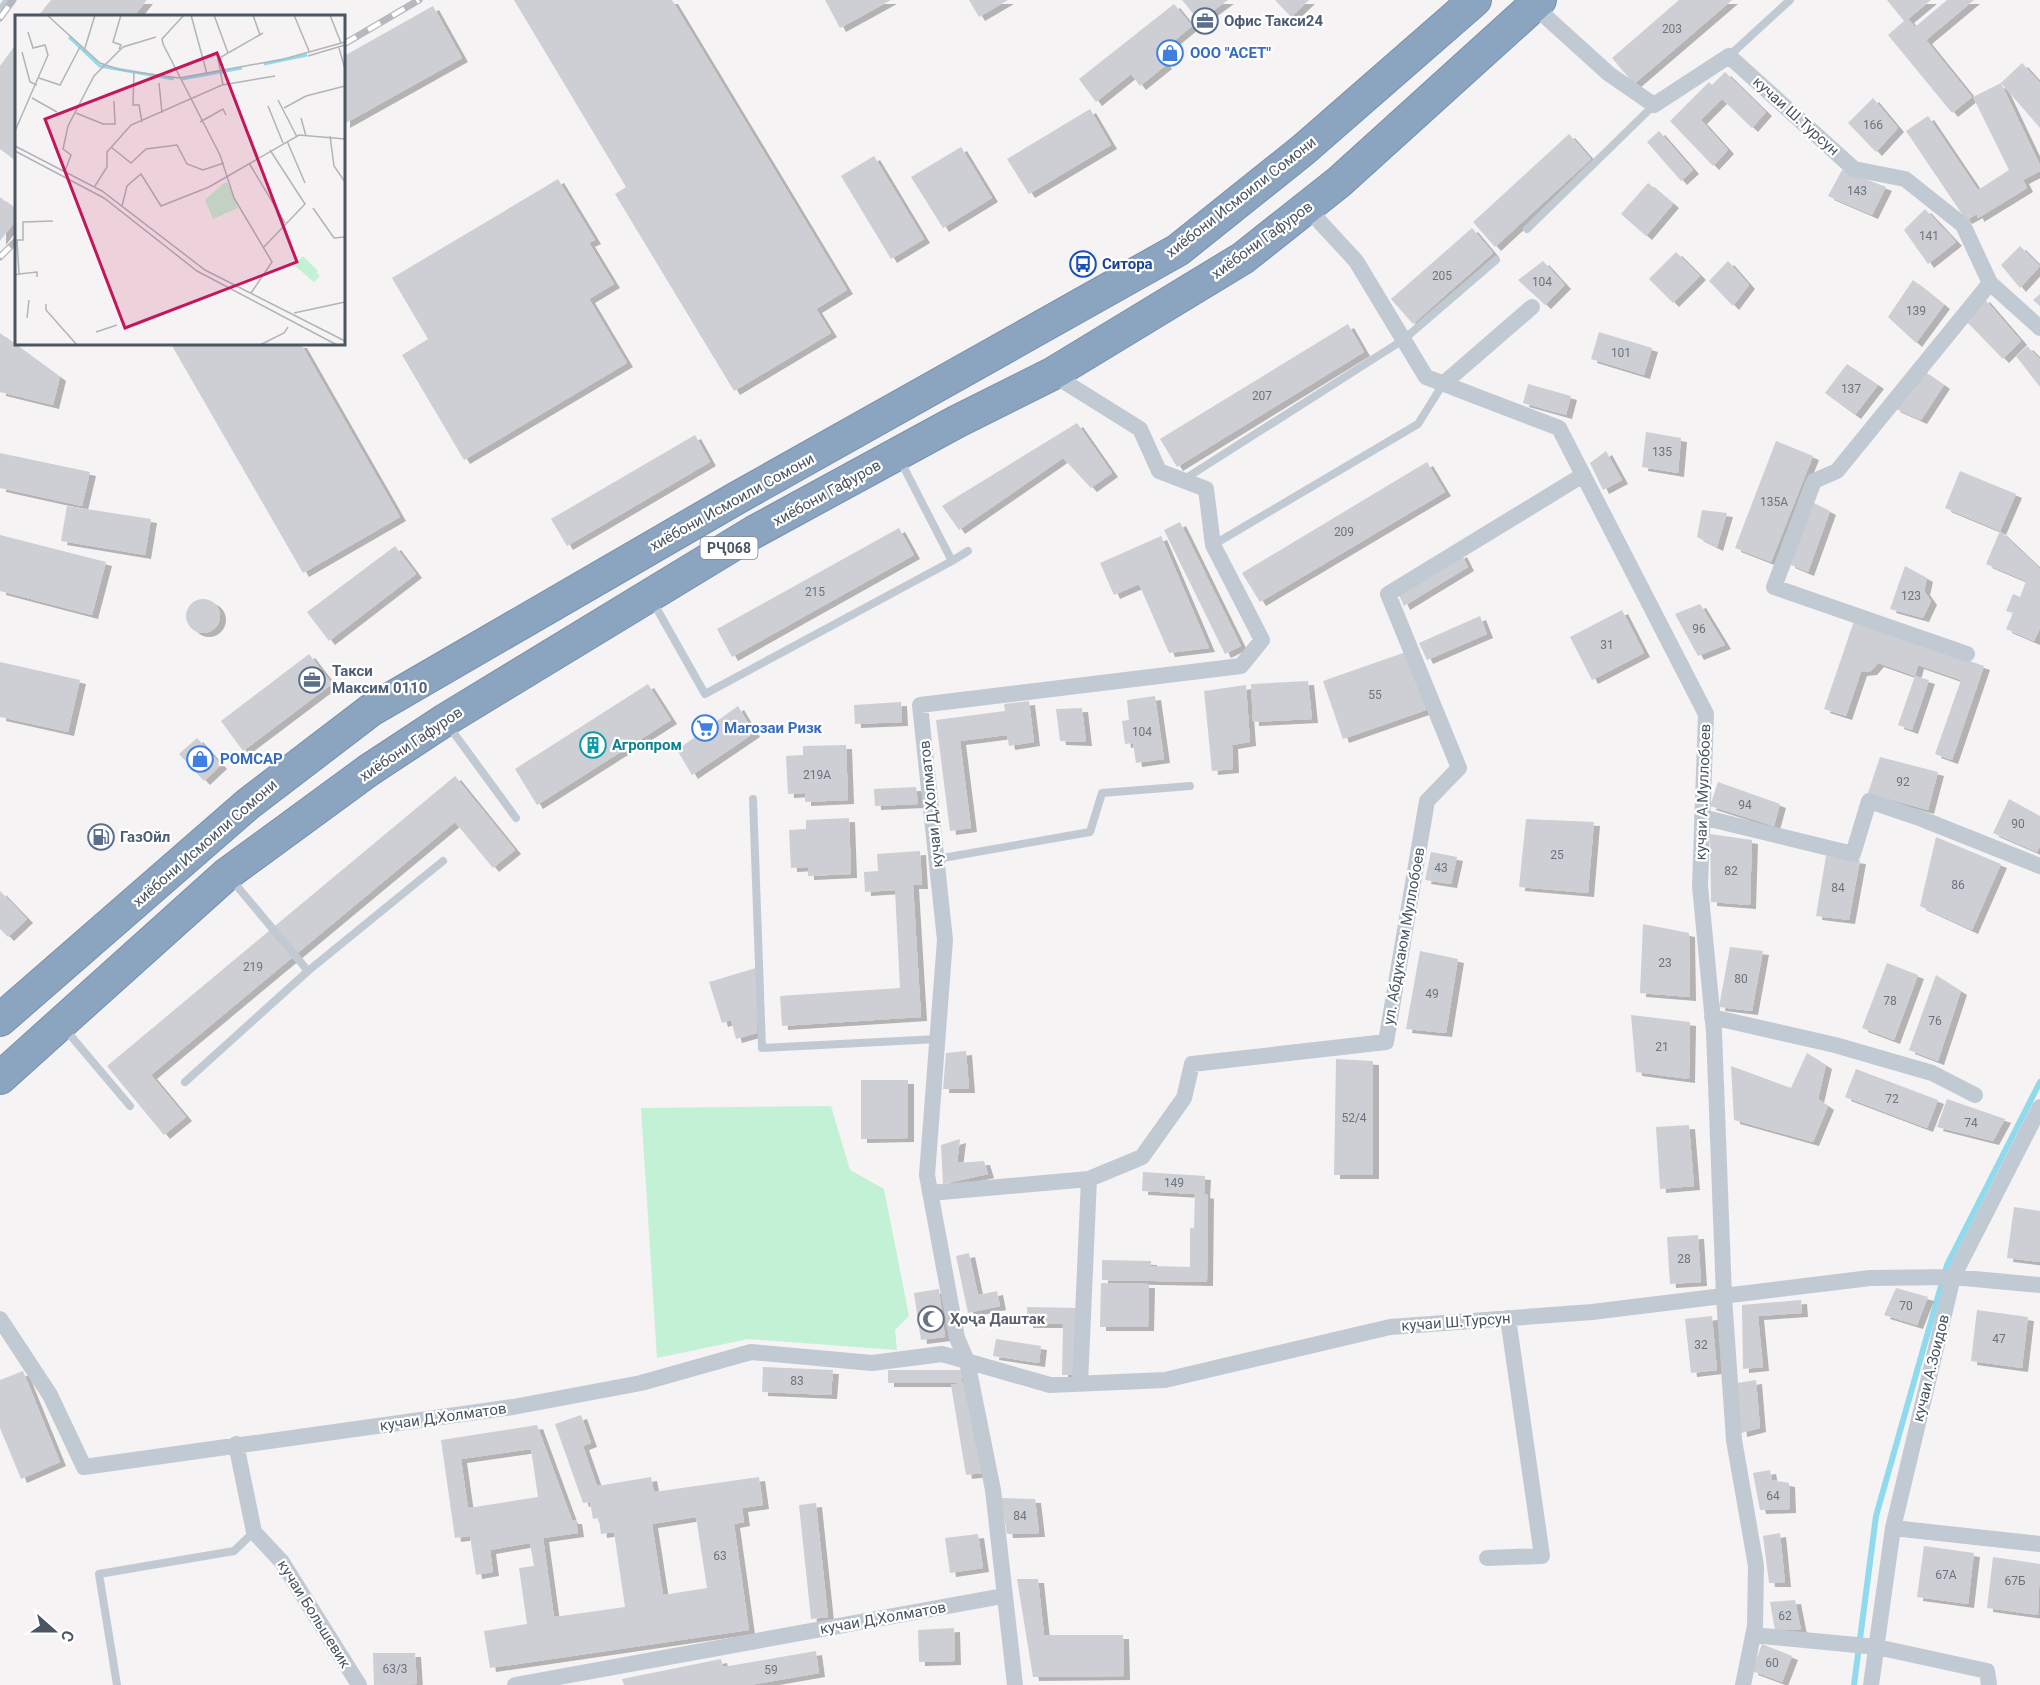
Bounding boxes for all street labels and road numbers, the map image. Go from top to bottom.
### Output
street label: кучаи Ш.Турсун [1749,73,1843,159]
street label: хиёбони Исмоили Сомони [1162,133,1320,261]
street label: хиёбони Гафуров [1208,197,1316,283]
street label: хиёбони Исмоили Сомони [647,449,817,555]
street label: хиёбони Гафуров [770,456,884,530]
road number: РҶ068 [700,537,758,559]
street label: хиёбони Гафуров [356,703,466,785]
street label: кучаи А.Муллобоев [1692,723,1714,861]
street label: кучаи Д,Холматов [915,740,947,868]
street label: хиёбони Исмоили Сомони [129,775,281,911]
street label: ул. Абдукаюм Муллобоев [1380,846,1428,1026]
street label: кучаи Ш.Турсун [1401,1309,1511,1335]
street label: кучаи А.Зоидов [1909,1312,1953,1424]
street label: кучаи Д,Холматов [379,1399,507,1435]
street label: кучаи Большевик [274,1557,354,1671]
street label: кучаи Д,Холматов [819,1598,947,1638]

